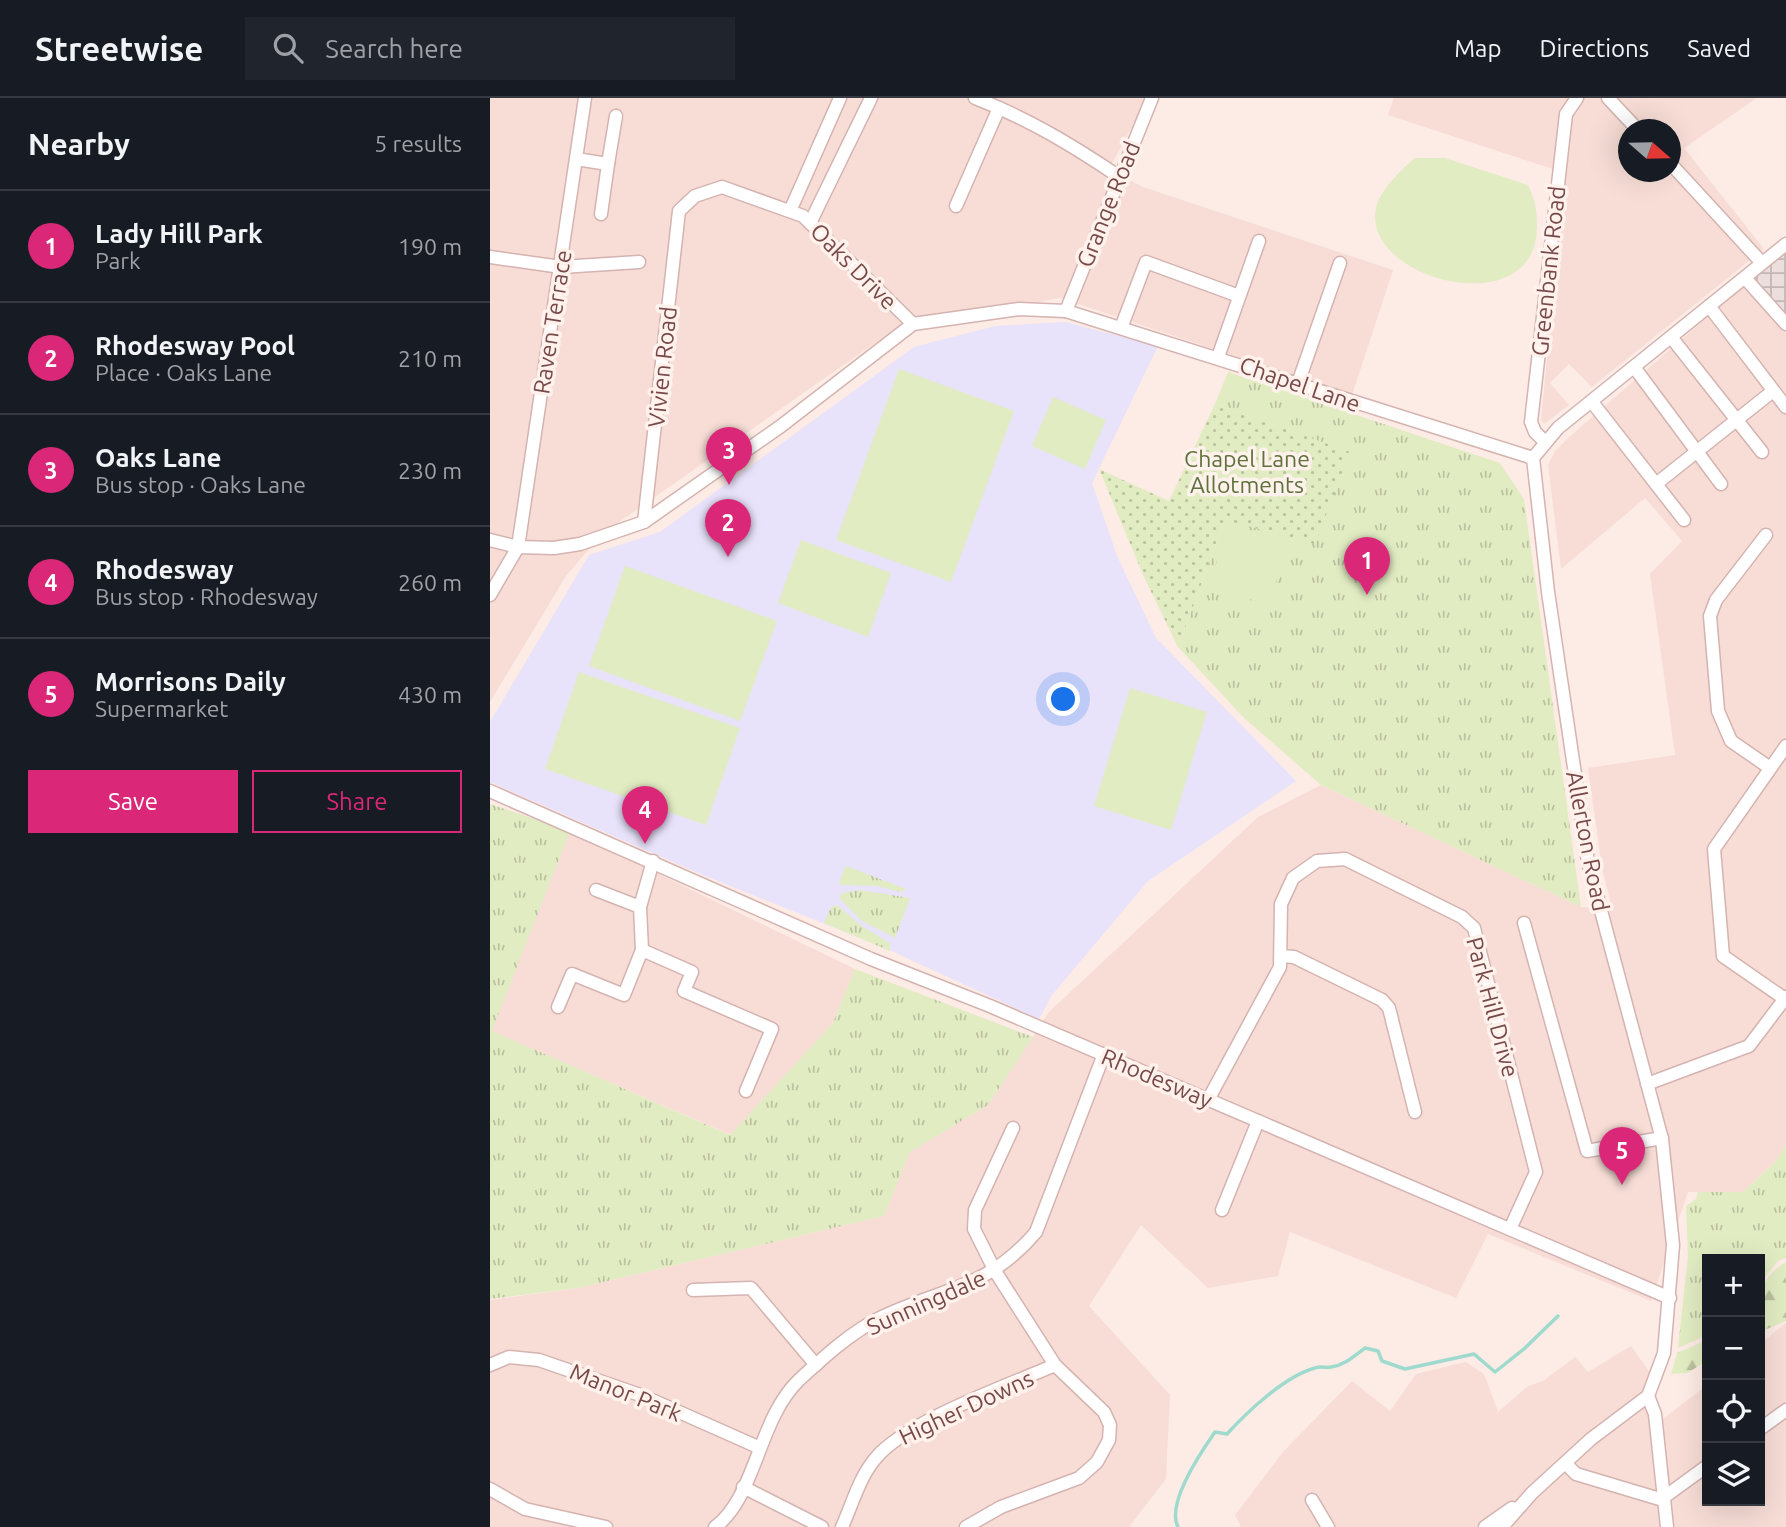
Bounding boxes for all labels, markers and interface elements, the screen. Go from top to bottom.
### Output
search box [245,17,735,80]
icon: search [269,29,307,67]
text: Streetwise [35,30,203,67]
text: Search here [325,34,463,63]
text: Map [1454,35,1501,62]
text: Directions [1539,35,1649,62]
text: Saved [1687,35,1751,62]
north arrow [1618,119,1681,182]
text: Nearby [28,127,130,161]
text: 5 results [374,131,462,156]
street label: Grange Road [1071,138,1145,270]
street label: Greenbank Road [1527,185,1569,357]
street label: Oaks Drive [806,218,902,314]
text: Lady Hill Park [95,219,263,248]
text: 1 [45,234,57,259]
text: 190 m [398,234,462,259]
text: Park [95,248,141,273]
street label: Raven Terrace [528,248,576,396]
street label: Vivien Road [643,305,681,429]
text: Rhodesway Pool [95,331,295,360]
text: 2 [45,346,57,371]
text: 210 m [398,346,462,371]
street label: Chapel Lane [1236,352,1364,416]
text: Place · Oaks Lane [95,360,272,385]
pin: 3 [706,427,752,485]
text: Oaks Lane [95,443,221,472]
park label: Chapel Lane Allotments [1184,446,1310,497]
text: 3 [45,458,57,483]
text: 230 m [398,458,462,483]
text: Bus stop · Oaks Lane [95,472,306,497]
pin: 2 [705,499,751,557]
pin: 1 [1344,537,1390,595]
text: Rhodesway [95,555,234,584]
text: 4 [45,570,57,595]
text: 260 m [398,570,462,595]
text: Bus stop · Rhodesway [95,584,318,609]
text: Morrisons Daily [95,667,286,696]
text: 5 [45,682,57,707]
text: 430 m [398,682,462,707]
your location [1046,682,1080,716]
text: Supermarket [95,696,228,721]
street label: Allerton Road [1562,769,1614,913]
button: Save [28,770,238,833]
button: Share [252,770,462,833]
pin: 4 [622,786,668,844]
street label: Park Hill Drive [1462,934,1524,1080]
street label: Rhodesway [1098,1043,1216,1113]
pin: 5 [1599,1127,1645,1185]
map controls [1702,1254,1765,1506]
button: + [1702,1254,1765,1317]
street label: Sunningdale [863,1265,989,1339]
button: − [1702,1317,1765,1380]
street label: Manor Park [567,1358,686,1426]
street label: Higher Downs [895,1365,1037,1449]
button: locate [1702,1380,1765,1443]
button: layers [1702,1443,1765,1506]

